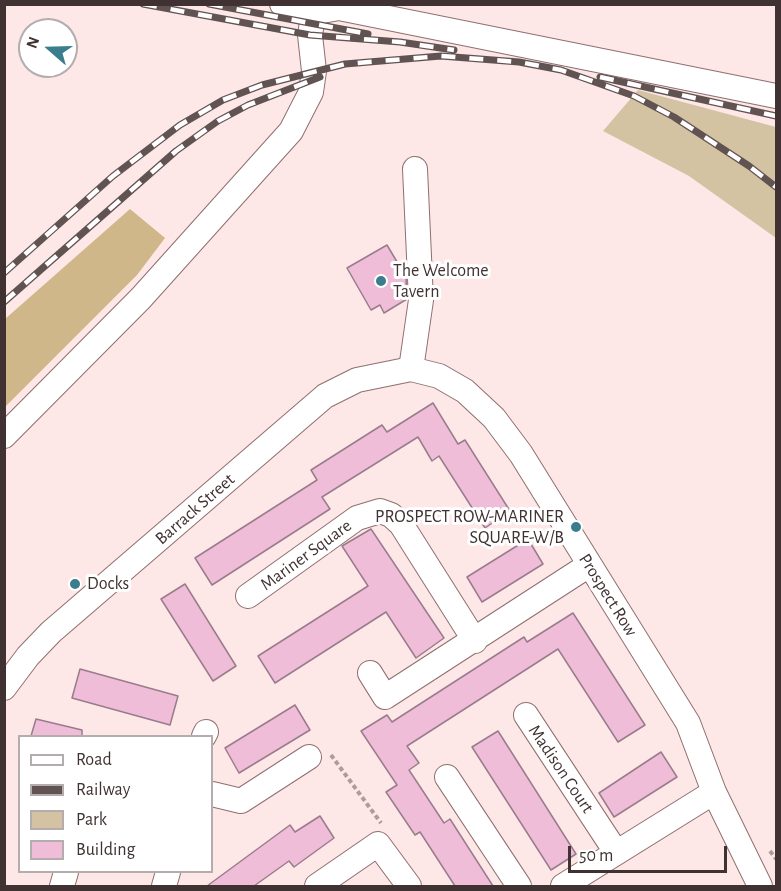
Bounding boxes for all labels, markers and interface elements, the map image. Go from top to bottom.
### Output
north arrow [18,18,78,78]
text: N [24,35,42,50]
place label: The Welcome Tavern [393,260,489,302]
marker: The Welcome Tavern [374,274,388,288]
street label: Barrack Street [151,469,239,549]
place label: PROSPECT ROW-MARINER SQUARE-W/B [375,506,564,548]
street label: Mariner Square [256,515,356,595]
marker: PROSPECT ROW-MARINER SQUARE-W/B [569,520,583,534]
street label: Prospect Row [574,550,642,640]
place label: Docks [87,573,129,595]
marker: Docks [68,577,82,591]
street label: Madison Court [524,721,598,817]
legend [18,735,213,873]
text: Road [76,751,112,769]
text: Railway [76,781,130,799]
text: Park [76,811,107,829]
scale bar [571,834,730,872]
text: Building [76,841,135,859]
text: 50 m [579,847,613,865]

